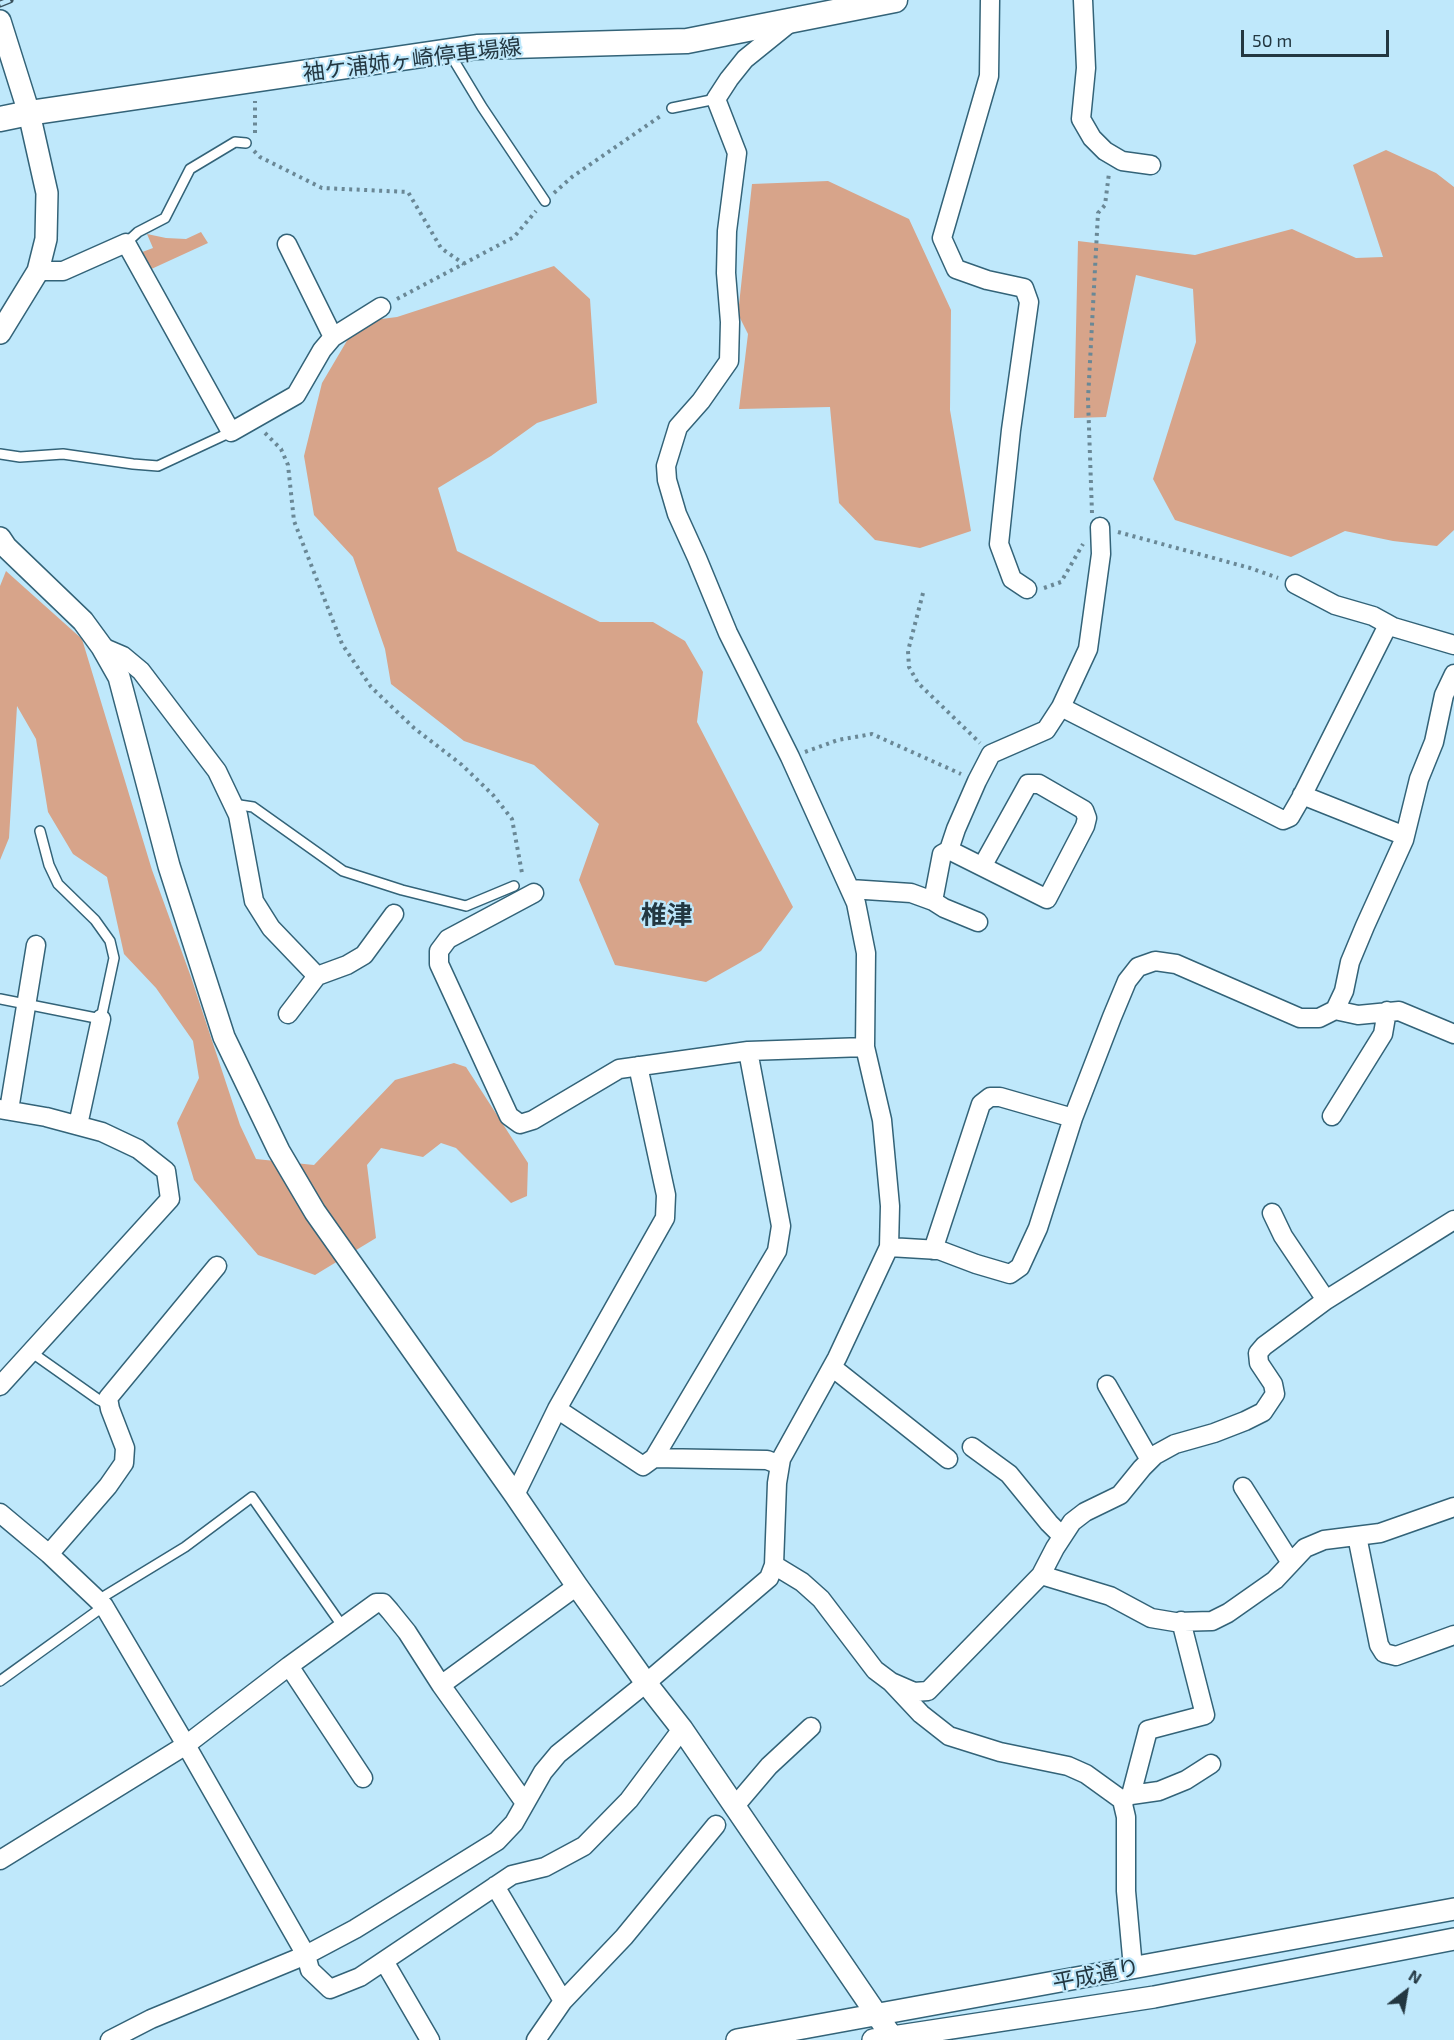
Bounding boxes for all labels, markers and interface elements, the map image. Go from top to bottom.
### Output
scale bar [1244,18,1392,56]
text: 50 m [1252,29,1292,51]
street label: 袖ケ浦姉ヶ崎停車場線 [301,33,523,87]
district label: 椎津 [641,899,693,931]
street label: 平成通り [1050,1954,1142,1996]
north arrow [1376,1962,1436,2022]
text: N [1406,1965,1425,1987]

